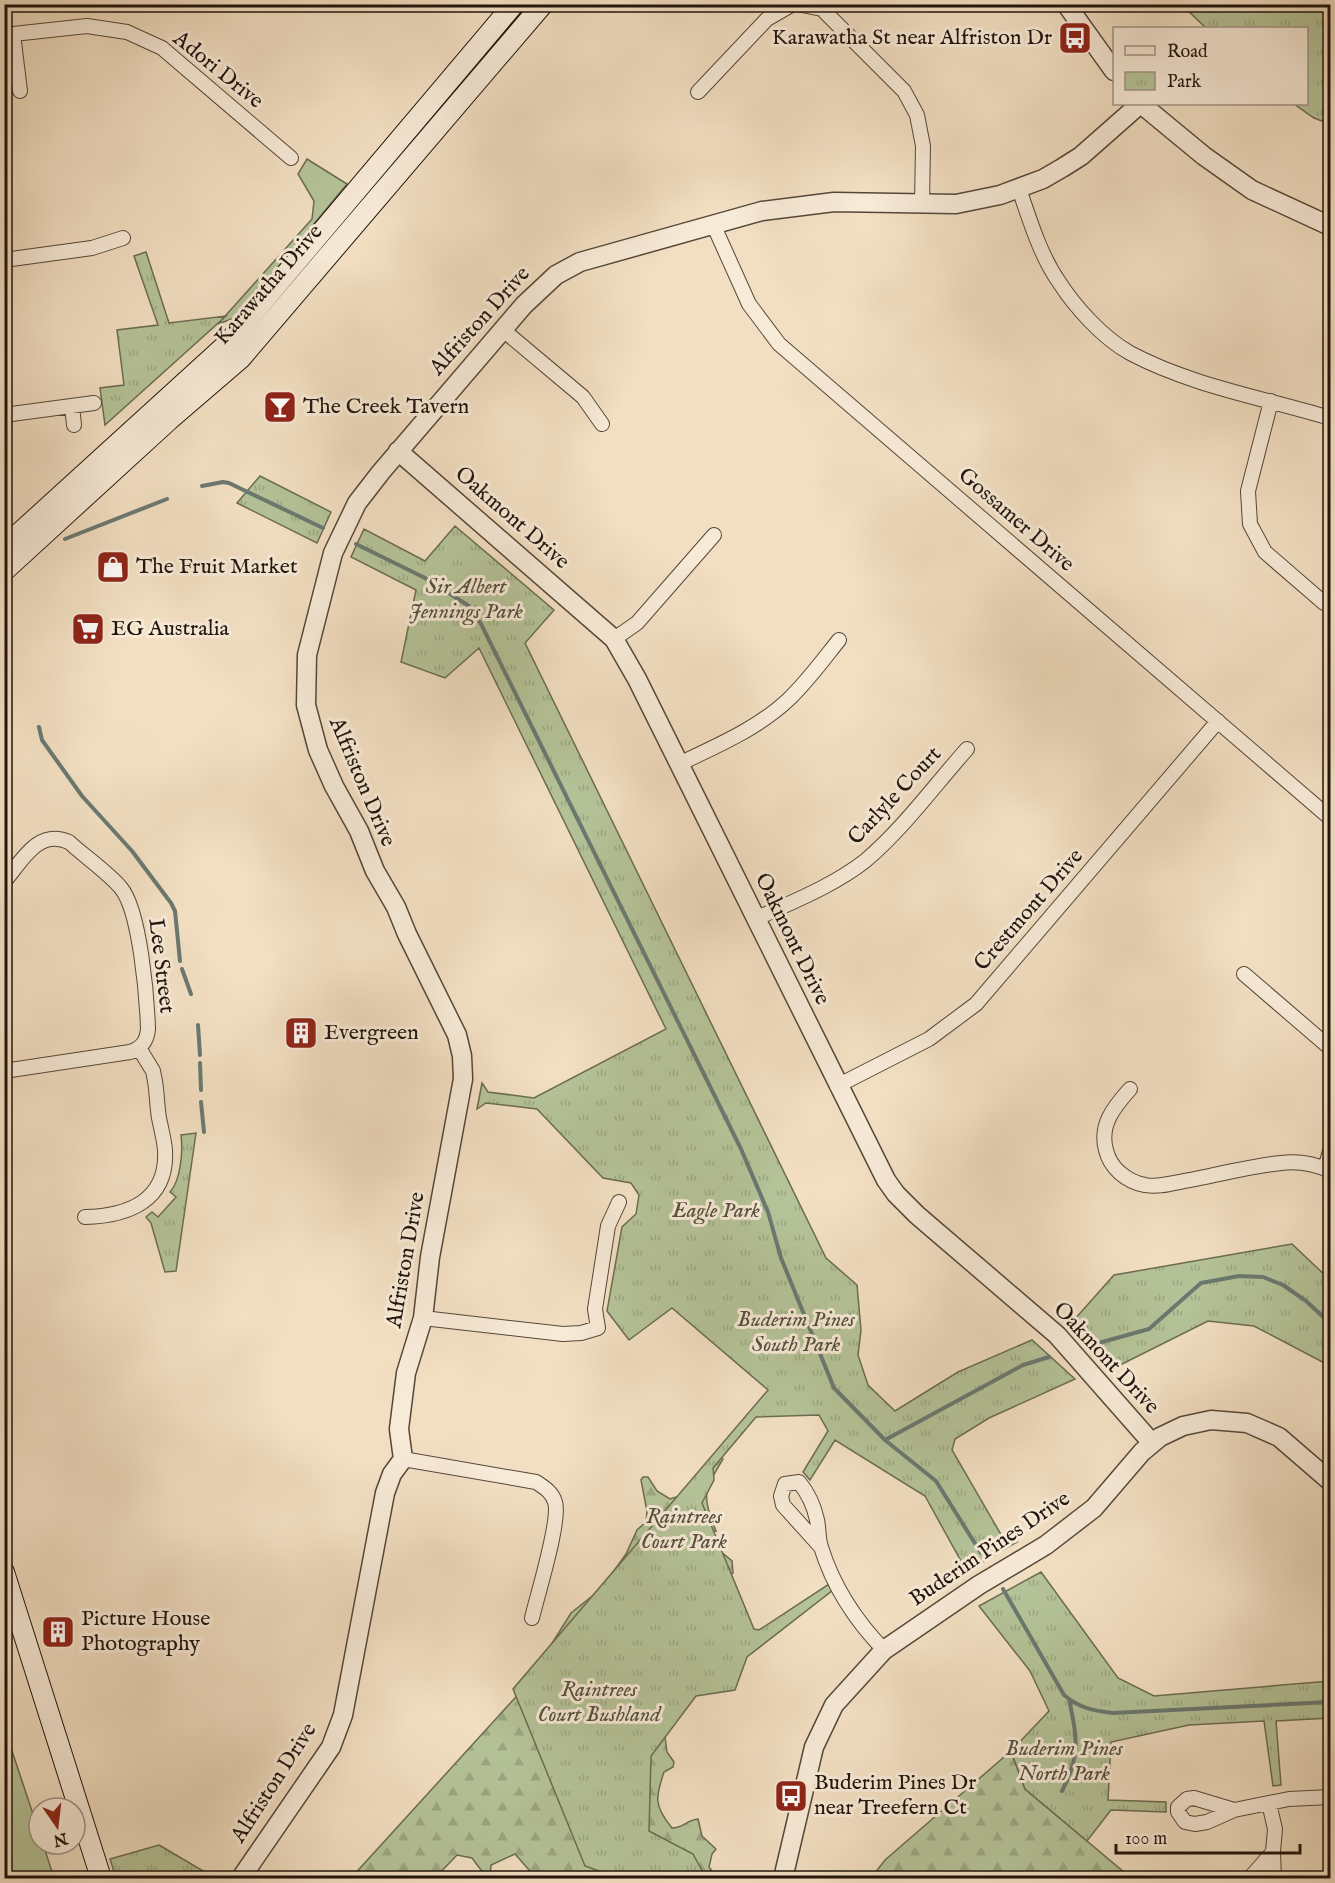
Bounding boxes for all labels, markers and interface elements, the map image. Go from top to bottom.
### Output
bus stop icon: Karawatha St near Alfriston Dr [1057,20,1093,56]
street label: Adori Drive [166,24,269,115]
place label: Karawatha St near Alfriston Dr [772,24,1052,52]
legend [1113,27,1308,105]
text: Road [1167,41,1208,64]
text: Park [1167,71,1202,94]
street label: Karawatha Drive [209,219,329,351]
street label: Alfriston Drive [423,261,536,382]
bar icon: The Creek Tavern [262,389,298,425]
place label: The Creek Tavern [303,393,470,421]
street label: Oakmont Drive [449,460,575,576]
street label: Gossamer Drive [952,462,1080,578]
shop icon: The Fruit Market [95,549,131,585]
place label: The Fruit Market [136,553,298,581]
park label: Sir Albert Jennings Park [409,573,523,626]
supermarket icon: EG Australia [70,611,106,647]
place label: EG Australia [111,615,230,643]
street label: Alfriston Drive [322,712,402,851]
street label: Carlyle Court [842,740,948,851]
street label: Crestmont Drive [968,843,1090,977]
street label: Oakmont Drive [748,868,836,1010]
street label: Lee Street [141,917,181,1016]
building icon: Evergreen [283,1015,319,1051]
place label: Evergreen [324,1019,419,1047]
street label: Alfriston Drive [380,1190,432,1331]
park label: Eagle Park [671,1197,760,1225]
street label: Oakmont Drive [1047,1296,1165,1420]
park label: Buderim Pines South Park [737,1306,856,1359]
street label: Buderim Pines Drive [904,1485,1076,1613]
park label: Raintrees Court Park [641,1503,727,1556]
place label: Picture House Photography [81,1605,210,1658]
building icon: Picture House Photography [40,1614,76,1650]
park label: Raintrees Court Bushland [537,1676,662,1729]
street label: Alfriston Drive [224,1718,323,1849]
park label: Buderim Pines North Park [1005,1735,1124,1788]
place label: Buderim Pines Dr near Treefern Ct [814,1769,976,1822]
bus stop icon: Buderim Pines Dr near Treefern Ct [773,1778,809,1814]
north arrow [27,1796,87,1856]
scale bar [1116,1817,1300,1855]
text: N [51,1827,70,1850]
text: 100 m [1125,1828,1167,1851]

